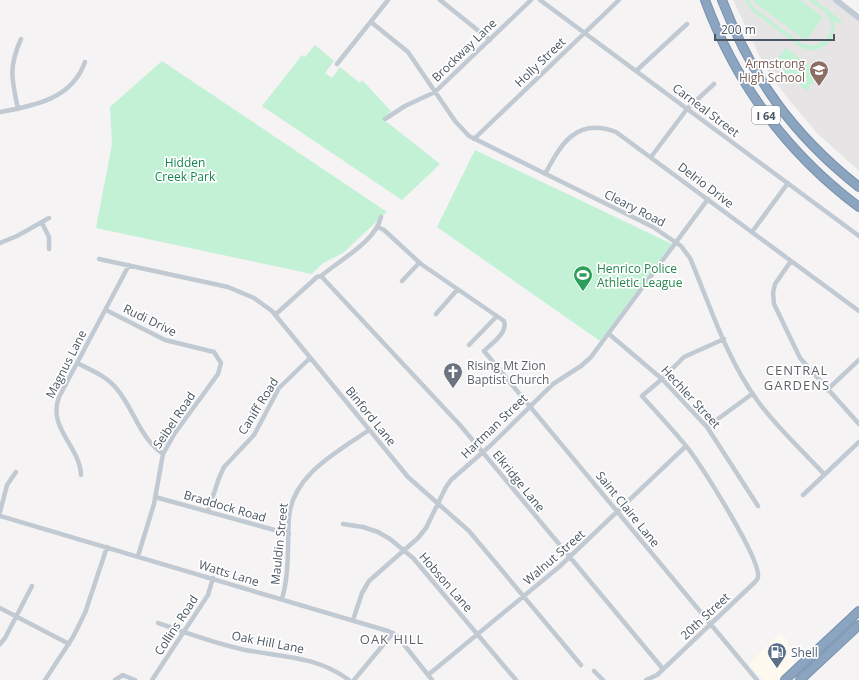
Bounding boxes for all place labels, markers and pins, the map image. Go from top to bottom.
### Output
place label: Armstrong High School [739,55,805,86]
school or university icon: Armstrong High School [808,59,830,87]
place label: Henrico Police Athletic League [597,260,683,291]
sports icon: Henrico Police Athletic League [572,264,594,292]
place label: Rising Mt Zion Baptist Church [467,357,549,388]
church icon: Rising Mt Zion Baptist Church [442,361,464,389]
fuel station icon: Shell [766,641,788,669]
place label: Shell [791,644,818,661]

